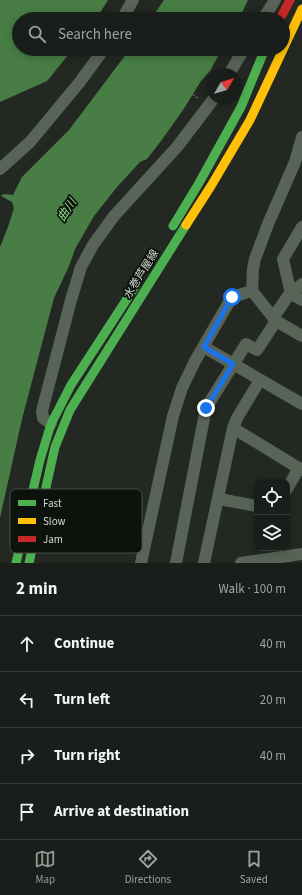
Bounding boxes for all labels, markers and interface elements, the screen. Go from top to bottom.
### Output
search box [12,12,290,56]
icon: search [26,23,48,45]
text: Search here [58,24,132,45]
north arrow [206,68,242,104]
water label: 曲川 [53,194,82,225]
street label: 水巻芦屋線 [120,247,162,301]
route start [223,288,241,306]
route end [197,399,215,417]
map controls [254,479,290,551]
button: locate [254,479,290,515]
legend [10,489,142,553]
text: Fast [43,496,62,511]
text: Slow [43,514,66,529]
button: layers [254,515,290,551]
text: Jam [43,532,63,547]
text: 2 min [16,577,57,601]
text: Walk · 100 m [218,580,286,598]
icon: ahead [16,633,38,655]
text: Continue [54,633,114,654]
text: 40 m [260,635,286,653]
icon: left [16,689,38,711]
text: Turn left [54,689,110,710]
text: 20 m [260,691,286,709]
icon: right [16,745,38,767]
text: Turn right [54,745,120,766]
text: 40 m [260,747,286,765]
icon: arrive [16,801,38,823]
text: Arrive at destination [54,801,189,822]
tab: Map [34,848,56,887]
tab: Directions [125,848,171,887]
tab: Saved [240,848,268,887]

